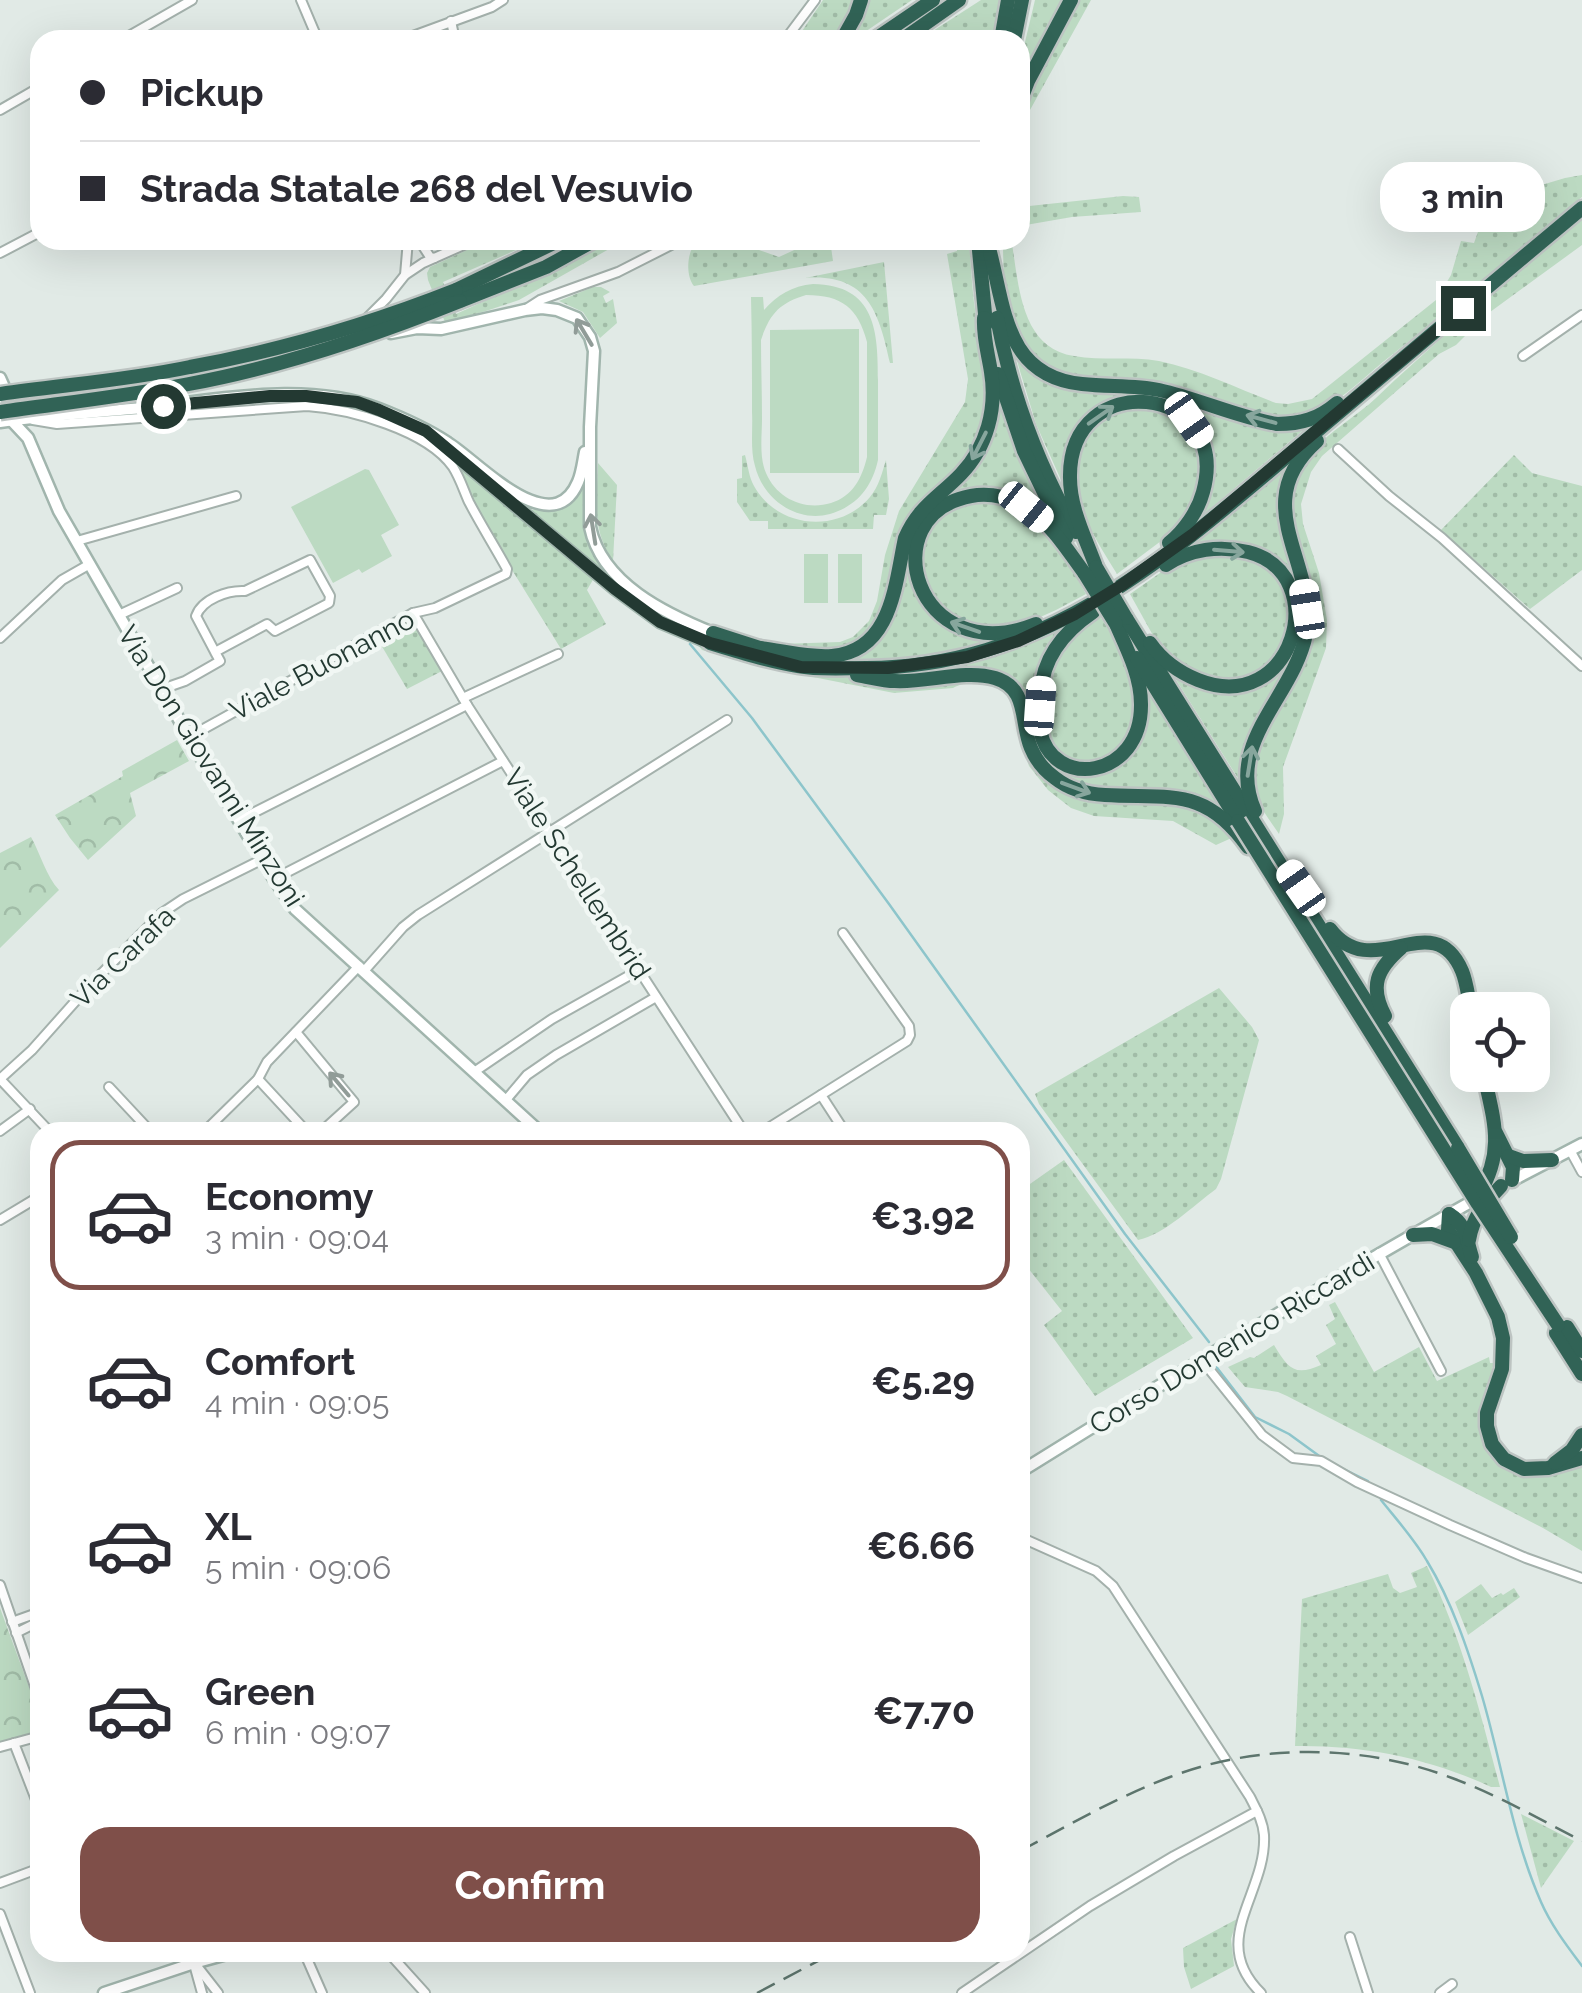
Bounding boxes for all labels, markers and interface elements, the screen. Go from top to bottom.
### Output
text: Pickup [140,70,264,115]
callout: 3 min [1380,163,1546,233]
text: Strada Statale 268 del Vesuvio [140,166,693,211]
text: 3 min [1421,178,1504,215]
route end [1441,286,1486,331]
one-way arrow [574,319,594,347]
route start [141,384,186,429]
car [1160,387,1218,453]
one-way arrow [1087,405,1114,426]
one-way arrow [1246,409,1277,428]
one-way arrow [968,431,987,461]
car [993,476,1059,538]
one-way arrow [583,513,602,546]
one-way arrow [1213,541,1245,560]
car [1287,577,1327,641]
street label: Viale Buonanno [224,602,420,728]
one-way arrow [950,617,981,635]
street label: Via Don Giovanni Minzoni [111,619,311,913]
car [1023,675,1057,737]
one-way arrow [1241,745,1259,778]
street label: Viale Schellembrid [497,762,657,986]
one-way arrow [1060,780,1091,798]
car [1272,855,1330,921]
street label: Via Carafa [64,900,182,1014]
map controls [1450,992,1550,1092]
button: locate [1450,992,1550,1092]
one-way arrow [329,1072,351,1098]
icon: car [85,1170,175,1260]
text: Economy [205,1174,374,1219]
text: €3.92 [871,1193,975,1238]
text: 3 min · 09:04 [205,1219,389,1256]
street label: Corso Domenico Riccardi [1084,1245,1380,1441]
icon: car [85,1335,175,1425]
text: Comfort [205,1339,355,1384]
text: €5.29 [871,1358,975,1403]
text: 4 min · 09:05 [205,1384,389,1421]
icon: car [85,1500,175,1590]
text: XL [205,1504,252,1549]
text: €6.66 [867,1523,975,1568]
text: 5 min · 09:06 [205,1549,391,1586]
icon: car [85,1665,175,1755]
text: Green [205,1669,315,1714]
text: €7.70 [873,1688,975,1733]
text: 6 min · 09:07 [205,1714,391,1751]
button: Confirm [80,1827,980,1942]

